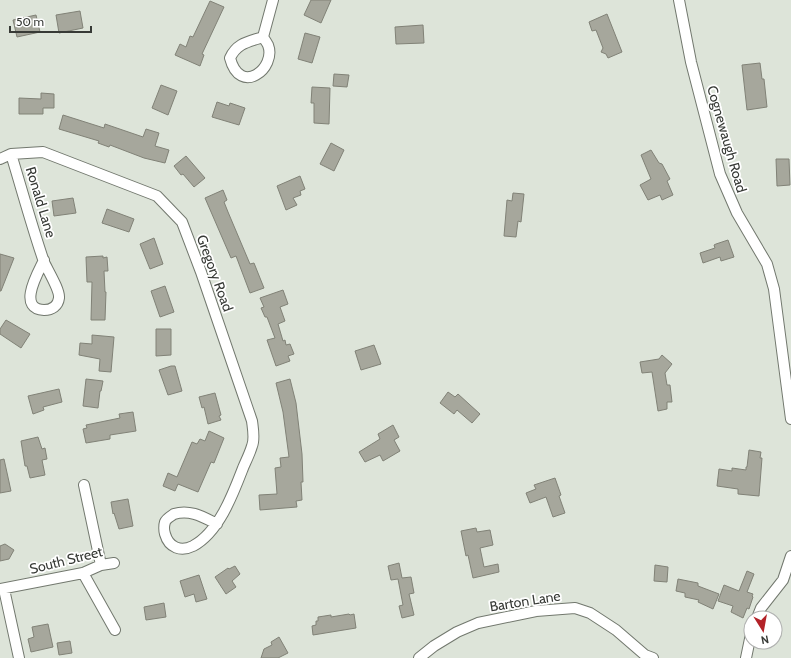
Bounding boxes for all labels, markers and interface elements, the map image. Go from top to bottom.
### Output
scale bar [10,8,91,34]
text: 50 m [16,14,44,29]
street label: Cognewaugh Road [703,83,751,195]
street label: Ronald Lane [22,164,60,240]
street label: Gregory Road [193,232,237,314]
street label: South Street [28,542,105,578]
street label: Barton Lane [488,587,562,615]
north arrow [743,610,783,650]
text: N [760,632,770,647]

